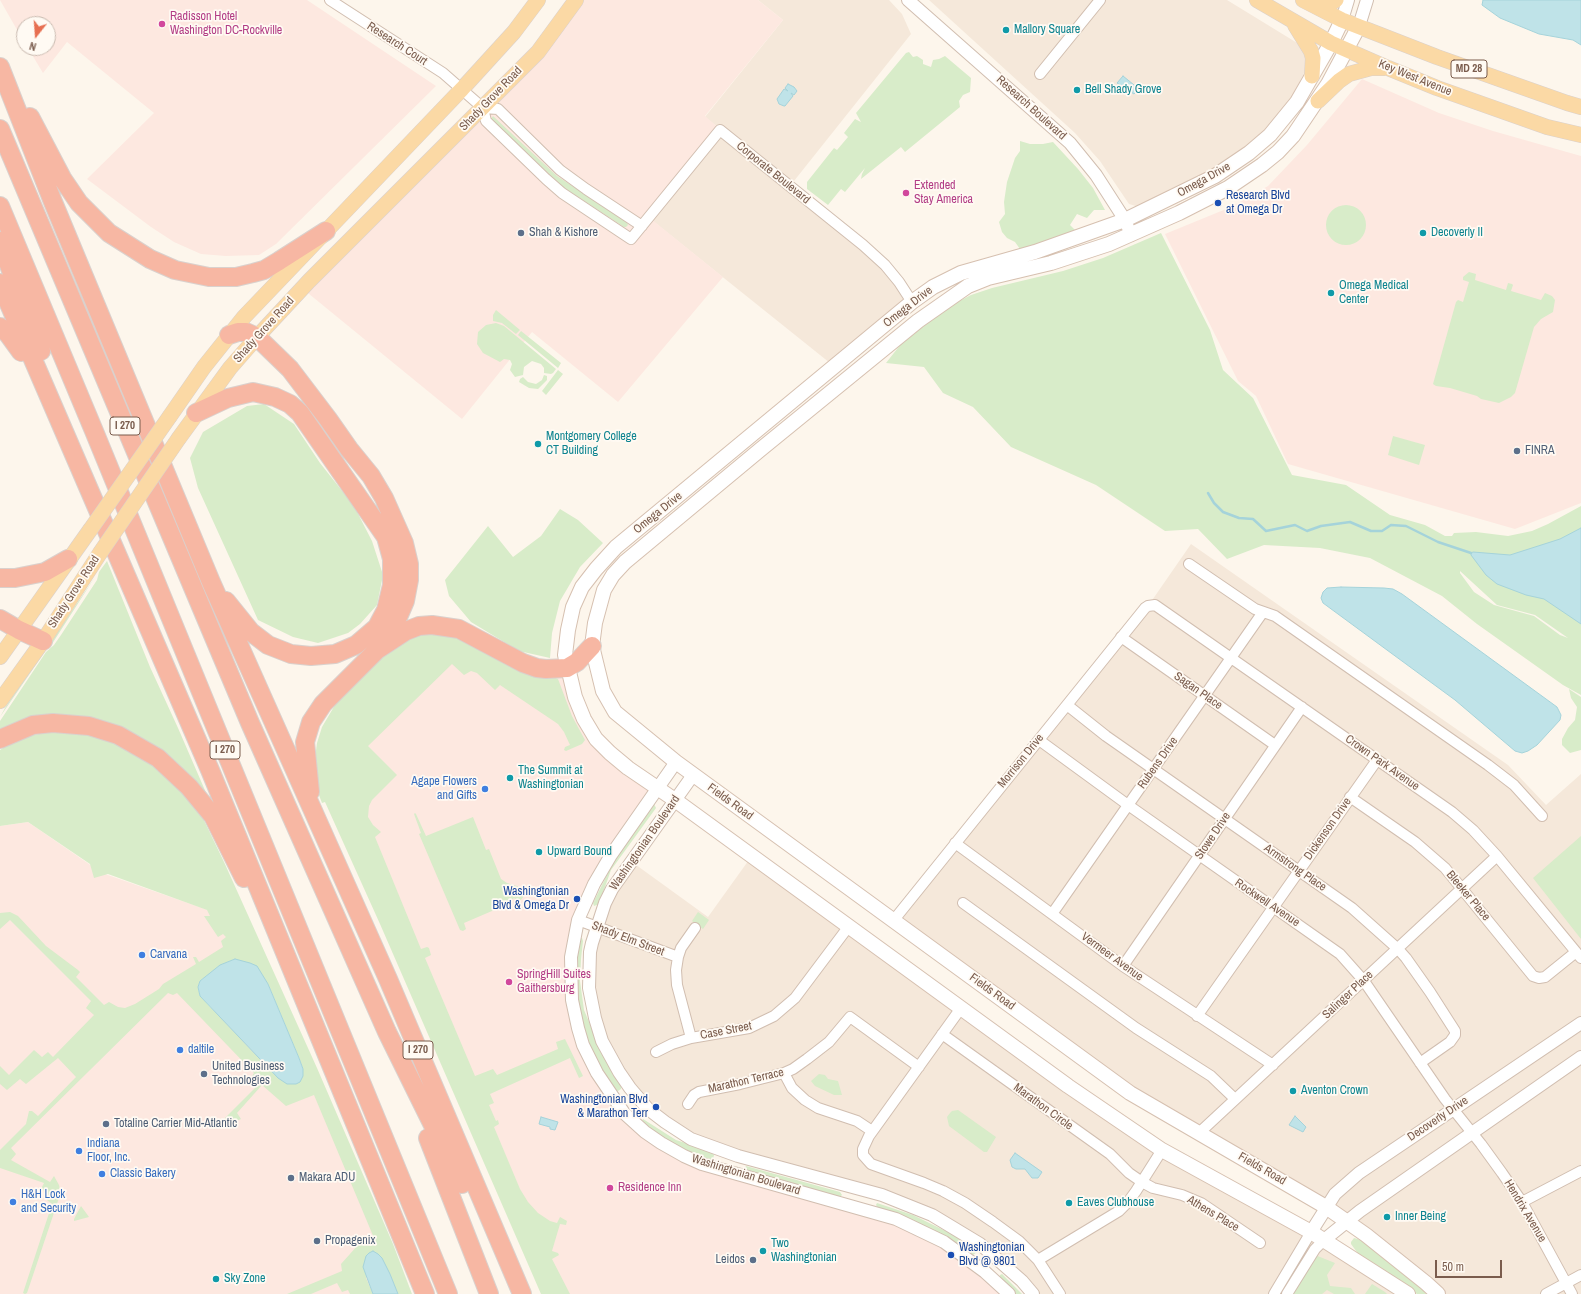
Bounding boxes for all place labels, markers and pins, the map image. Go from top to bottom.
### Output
place label: Radisson Hotel Washington DC-Rockville [170,10,282,38]
marker: Radisson Hotel Washington DC-Rockville [157,19,167,29]
place label: Mallory Square [1014,23,1080,37]
marker: Mallory Square [1001,25,1011,35]
place label: Bell Shady Grove [1085,83,1162,97]
marker: Bell Shady Grove [1072,85,1082,95]
place label: Extended Stay America [914,179,973,207]
marker: Extended Stay America [901,188,911,198]
place label: Research Blvd at Omega Dr [1226,189,1290,217]
marker: Research Blvd at Omega Dr [1213,198,1223,208]
place label: Shah & Kishore [529,226,598,240]
place label: Decoverly II [1431,226,1483,240]
marker: Shah & Kishore [516,228,526,238]
marker: Decoverly II [1418,228,1428,238]
place label: Omega Medical Center [1339,279,1408,307]
marker: Omega Medical Center [1326,288,1336,298]
place label: Montgomery College CT Building [546,430,637,458]
marker: Montgomery College CT Building [533,439,543,449]
place label: FINRA [1525,444,1555,458]
marker: FINRA [1512,446,1522,456]
place label: The Summit at Washingtonian [518,764,584,792]
marker: The Summit at Washingtonian [505,773,515,783]
place label: Agape Flowers and Gifts [411,775,477,803]
marker: Agape Flowers and Gifts [480,784,490,794]
place label: Upward Bound [547,845,612,859]
marker: Upward Bound [534,847,544,857]
place label: Washingtonian Blvd & Omega Dr [492,885,569,913]
marker: Washingtonian Blvd & Omega Dr [572,894,582,904]
place label: Carvana [150,948,187,962]
marker: Carvana [137,950,147,960]
place label: SpringHill Suites Gaithersburg [517,968,591,996]
marker: SpringHill Suites Gaithersburg [504,977,514,987]
place label: daltile [188,1043,214,1057]
marker: daltile [175,1045,185,1055]
place label: United Business Technologies [212,1060,284,1088]
marker: United Business Technologies [199,1069,209,1079]
place label: Aventon Crown [1301,1084,1368,1098]
marker: Aventon Crown [1288,1086,1298,1096]
place label: Washingtonian Blvd & Marathon Terr [560,1093,648,1121]
marker: Washingtonian Blvd & Marathon Terr [651,1102,661,1112]
place label: Totaline Carrier Mid-Atlantic [114,1117,237,1131]
marker: Totaline Carrier Mid-Atlantic [101,1119,111,1129]
place label: Indiana Floor, Inc. [87,1137,130,1165]
marker: Indiana Floor, Inc. [74,1146,84,1156]
place label: Classic Bakery [110,1167,176,1181]
marker: Classic Bakery [97,1169,107,1179]
place label: Makara ADU [299,1171,355,1185]
marker: Makara ADU [286,1173,296,1183]
place label: Residence Inn [618,1181,681,1195]
marker: Residence Inn [605,1183,615,1193]
place label: H&H Lock and Security [21,1188,76,1216]
place label: Eaves Clubhouse [1077,1196,1154,1210]
marker: H&H Lock and Security [8,1197,18,1207]
marker: Eaves Clubhouse [1064,1198,1074,1208]
place label: Inner Being [1395,1210,1446,1224]
marker: Inner Being [1382,1212,1392,1222]
place label: Propagenix [325,1234,375,1248]
marker: Propagenix [312,1236,322,1246]
place label: Two Washingtonian [771,1237,837,1265]
place label: Washingtonian Blvd @ 9801 [959,1241,1025,1269]
marker: Two Washingtonian [758,1246,768,1256]
marker: Washingtonian Blvd @ 9801 [946,1250,956,1260]
place label: Leidos [715,1253,745,1267]
marker: Leidos [748,1255,758,1265]
place label: Sky Zone [224,1272,266,1286]
marker: Sky Zone [211,1274,221,1284]

